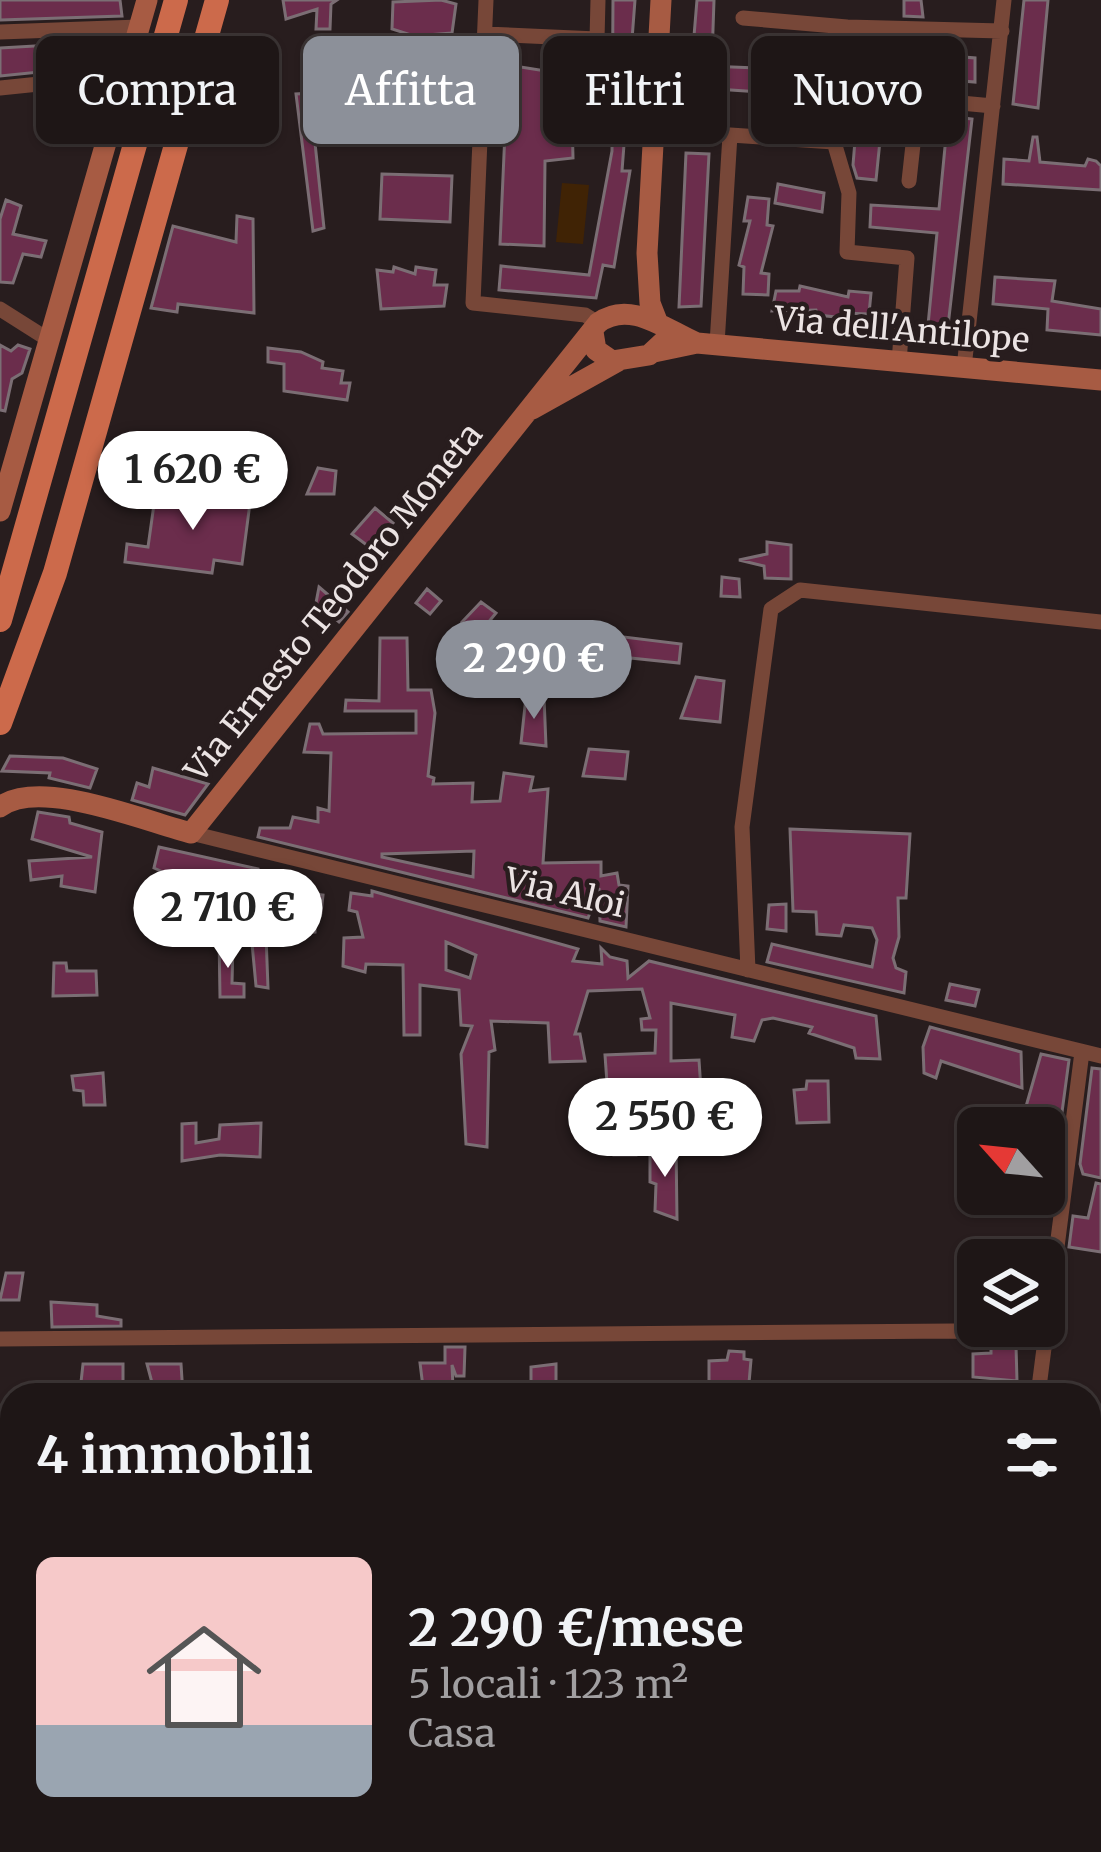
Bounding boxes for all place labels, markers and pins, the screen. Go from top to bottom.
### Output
pin: 1 620 € [82,431,304,533]
pin: 2 290 € [423,620,645,722]
pin: 2 710 € [117,869,339,971]
pin: 2 550 € [554,1078,776,1180]

